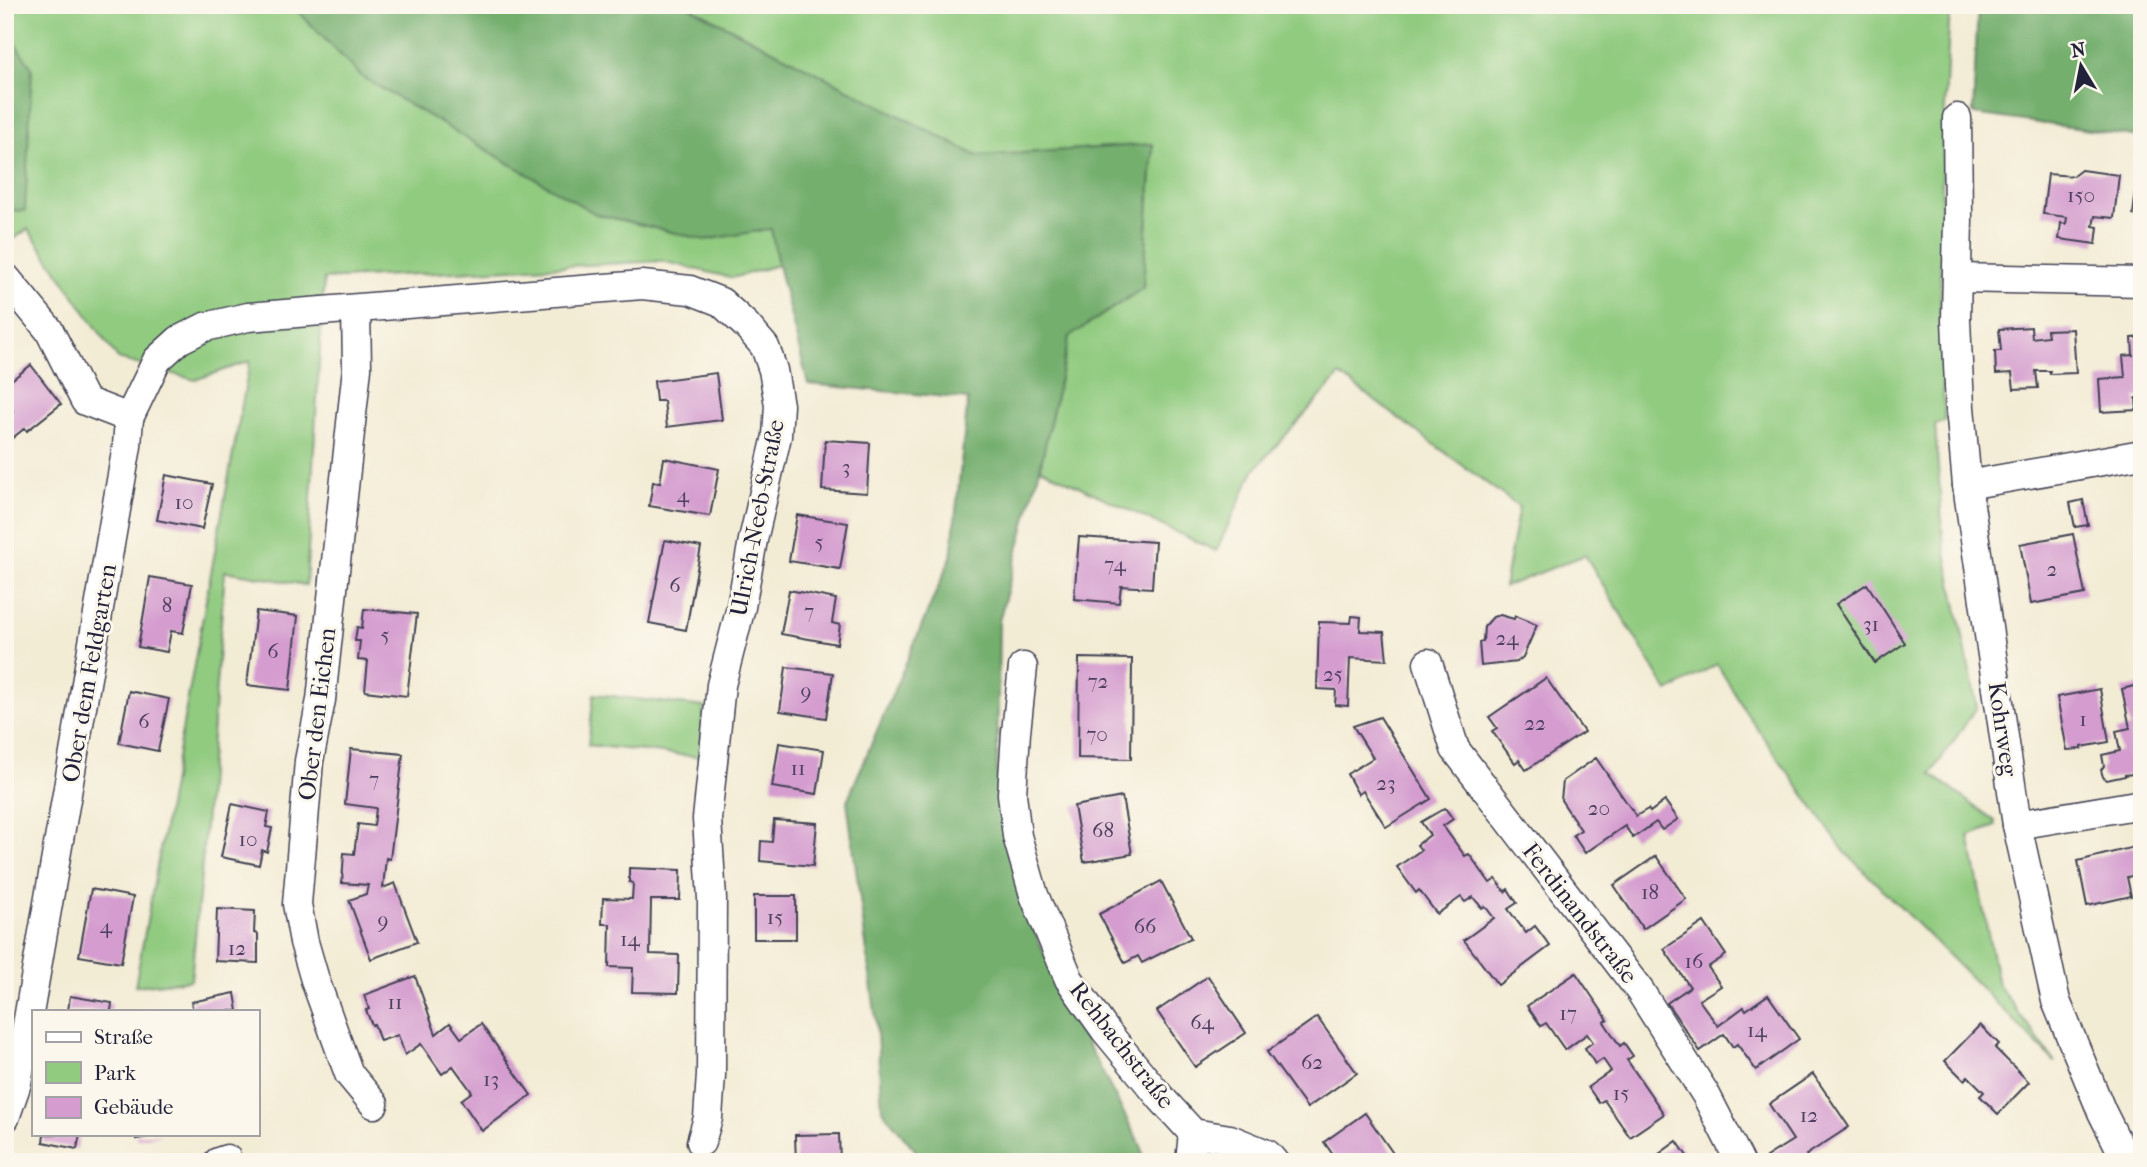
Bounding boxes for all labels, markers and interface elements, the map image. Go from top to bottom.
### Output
north arrow [2046,32,2116,102]
text: N [2069,38,2088,62]
house number: 150 [2067,183,2095,207]
street label: Ulrich-Neeb-Straße [724,417,790,619]
house number: 3 [842,455,850,479]
house number: 4 [677,483,690,507]
house number: 10 [175,490,193,514]
house number: 5 [814,530,824,554]
house number: 74 [1104,552,1127,576]
house number: 2 [2047,557,2058,581]
street label: Ober dem Feldgarten [56,561,122,785]
house number: 6 [669,573,681,597]
house number: 8 [162,593,172,617]
house number: 7 [804,599,814,623]
house number: 31 [1863,612,1879,636]
house number: 5 [380,623,390,647]
street label: Ober den Eichen [292,626,342,802]
house number: 24 [1495,626,1519,650]
house number: 6 [267,639,279,663]
house number: 25 [1323,662,1343,686]
house number: 72 [1088,669,1109,693]
house number: 9 [800,680,812,704]
street label: Kohrweg [1983,680,2024,779]
house number: 1 [2079,707,2087,731]
house number: 6 [138,709,150,733]
house number: 22 [1524,711,1546,735]
house number: 70 [1086,722,1108,746]
house number: 11 [791,756,806,780]
house number: 7 [369,767,379,791]
house number: 23 [1376,771,1396,795]
house number: 20 [1588,796,1610,820]
house number: 68 [1092,818,1114,842]
house number: 10 [239,827,257,851]
street label: Ferdinandstraße [1517,837,1644,989]
house number: 18 [1641,880,1659,904]
house number: 15 [767,905,783,929]
house number: 9 [377,909,389,933]
house number: 4 [100,914,113,938]
house number: 66 [1134,914,1157,938]
house number: 14 [620,927,641,951]
house number: 12 [228,936,246,960]
house number: 16 [1685,949,1704,973]
street label: Rehbachstraße [1064,976,1180,1114]
house number: 11 [388,990,403,1014]
house number: 17 [1559,1001,1577,1025]
legend [32,1010,259,1136]
house number: 64 [1190,1010,1214,1034]
house number: 14 [1747,1018,1768,1042]
text: Straße [94,1025,153,1049]
house number: 62 [1301,1050,1323,1074]
text: Park [94,1061,136,1085]
house number: 13 [483,1067,499,1091]
house number: 15 [1613,1081,1629,1105]
text: Gebäude [94,1095,174,1119]
house number: 12 [1800,1103,1818,1127]

